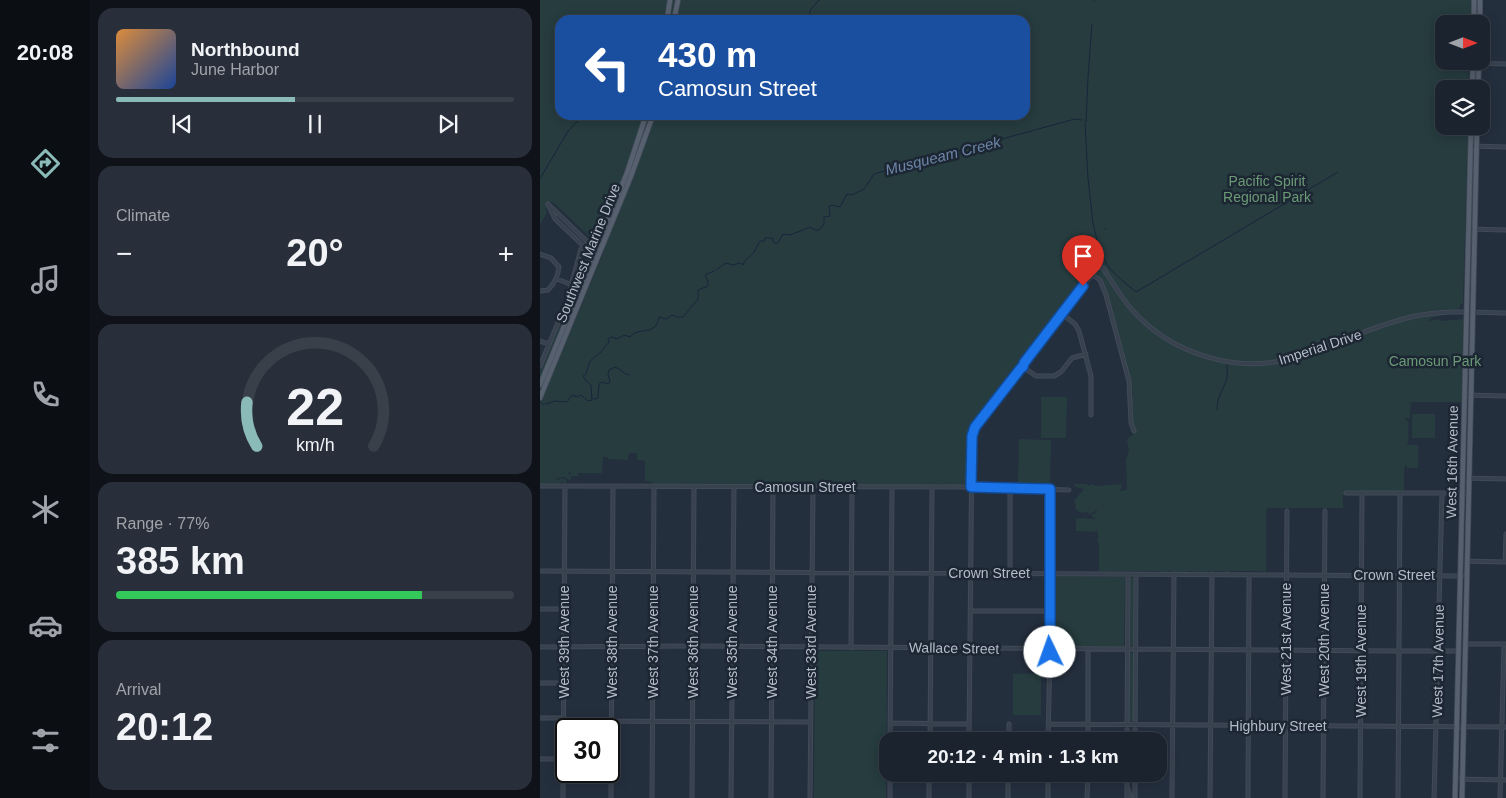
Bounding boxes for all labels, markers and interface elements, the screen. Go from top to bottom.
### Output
north arrow [1435,15,1490,70]
map controls [1435,15,1490,135]
icon: left [575,35,640,100]
text: 430 m [658,35,757,74]
text: Northbound [191,39,300,60]
text: 20:08 [17,40,73,65]
text: June Harbor [191,61,279,78]
text: Camosun Street [658,76,817,101]
button: layers [1435,80,1490,135]
icon: previous [168,110,196,138]
icon: pause [301,110,329,138]
icon: next [434,110,462,138]
water label: Musqueam Creek [883,133,1004,178]
icon: directions [28,146,63,181]
park label: Pacific Spirit Regional Park [1223,173,1312,205]
street label: Southwest Marine Drive [553,181,623,325]
text: Climate [116,207,170,224]
text: 20° [286,232,344,274]
pin [1062,235,1104,286]
text: − [116,238,132,269]
text: + [498,238,514,269]
icon: arrive [1069,242,1097,270]
icon: music [28,262,63,297]
street label: Imperial Drive [1276,326,1364,368]
park label: Camosun Park [1389,353,1482,369]
icon: phone [28,377,63,412]
text: 22 [286,378,344,436]
street label: West 16th Avenue [1443,405,1461,519]
text: km/h [296,435,334,455]
street label: Camosun Street [754,479,856,495]
icon: climate [28,492,63,527]
text: Range · 77% [116,515,209,532]
text: 385 km [116,540,245,582]
street label: Crown Street [948,565,1030,581]
street label: Crown Street [1353,567,1435,583]
street label: West 21st Avenue [1278,583,1294,695]
street label: West 20th Avenue [1316,583,1332,697]
street label: West 39th Avenue [556,585,572,699]
street label: West 38th Avenue [604,585,620,699]
street label: West 37th Avenue [645,585,661,699]
street label: West 36th Avenue [685,585,701,699]
street label: West 35th Avenue [724,585,740,699]
street label: West 34th Avenue [764,585,780,699]
street label: West 33rd Avenue [803,585,819,699]
street label: West 19th Avenue [1353,604,1369,718]
street label: West 17th Avenue [1429,604,1447,718]
icon: car [28,608,63,643]
position arrow [1023,625,1075,677]
street label: Wallace Street [909,639,999,657]
text: Arrival [116,681,161,698]
text: 20:12 [116,706,213,748]
speed limit sign: 30 [555,718,620,783]
street label: Highbury Street [1229,718,1327,734]
icon: filters [28,723,63,758]
text: 20:12 · 4 min · 1.3 km [927,746,1119,767]

